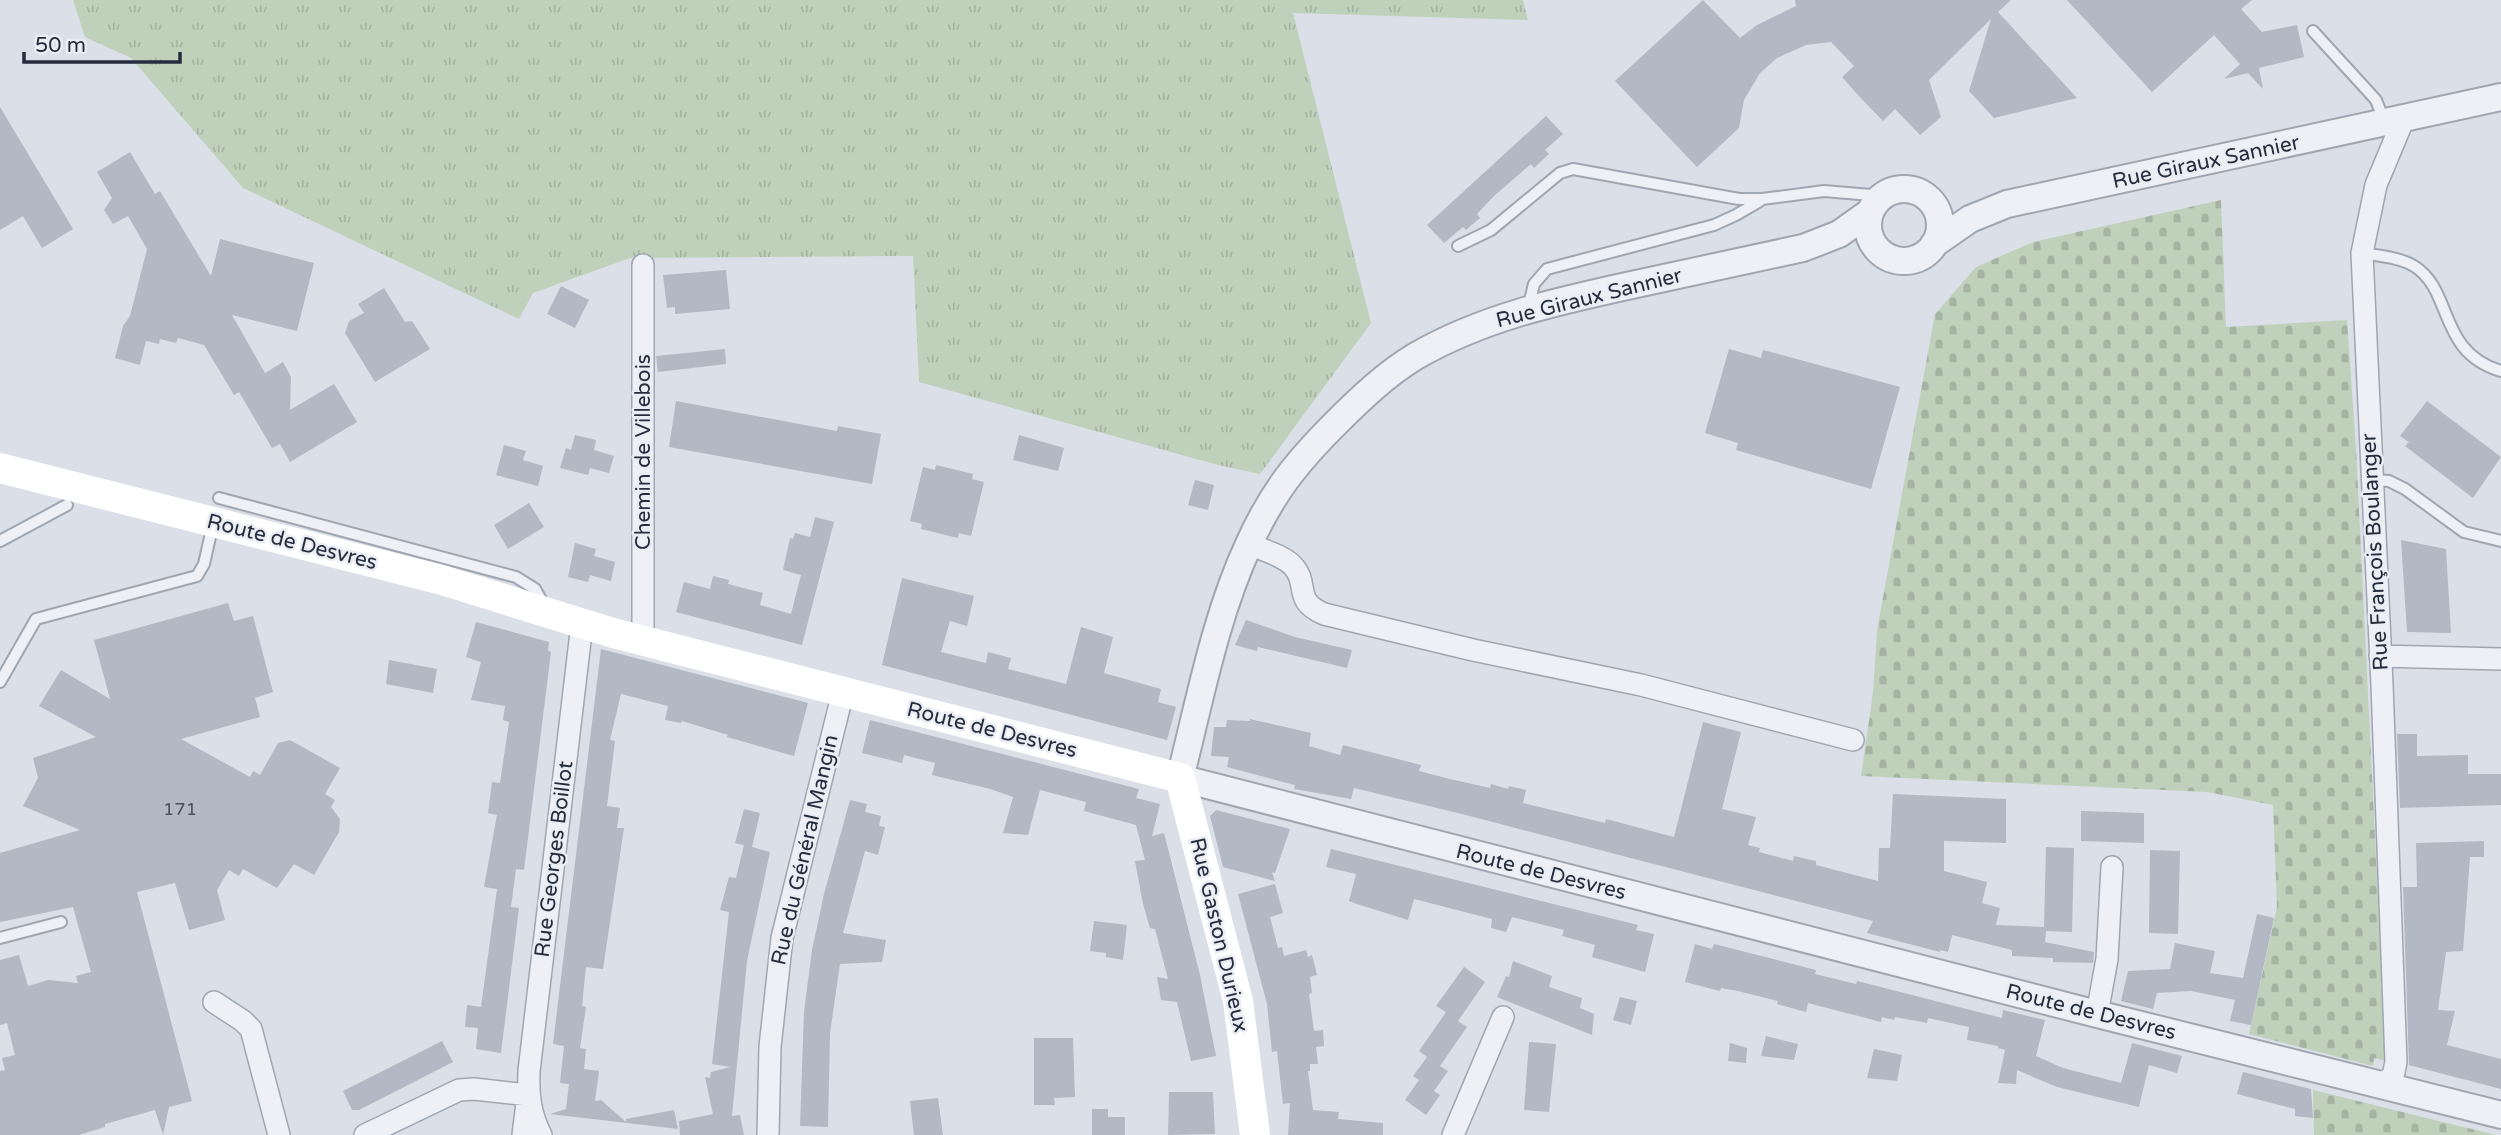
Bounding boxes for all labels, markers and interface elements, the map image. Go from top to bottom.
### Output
scale bar [24,21,180,65]
text: 50 m [35,33,86,58]
street label: Rue Giraux Sannier [2110,130,2302,194]
street label: Rue Giraux Sannier [1493,263,1685,333]
street label: Chemin de Villebois [631,354,656,550]
street label: Rue François Boulanger [2356,433,2394,671]
street label: Route de Desvres [204,509,380,575]
street label: Route de Desvres [904,697,1080,763]
street label: Rue du Général Mangin [766,732,844,968]
street label: Rue Georges Boillot [530,759,578,959]
house number: 171 [163,798,197,820]
street label: Rue Gaston Durieux [1184,835,1254,1035]
street label: Route de Desvres [1453,839,1629,905]
street label: Route de Desvres [2003,979,2179,1045]

